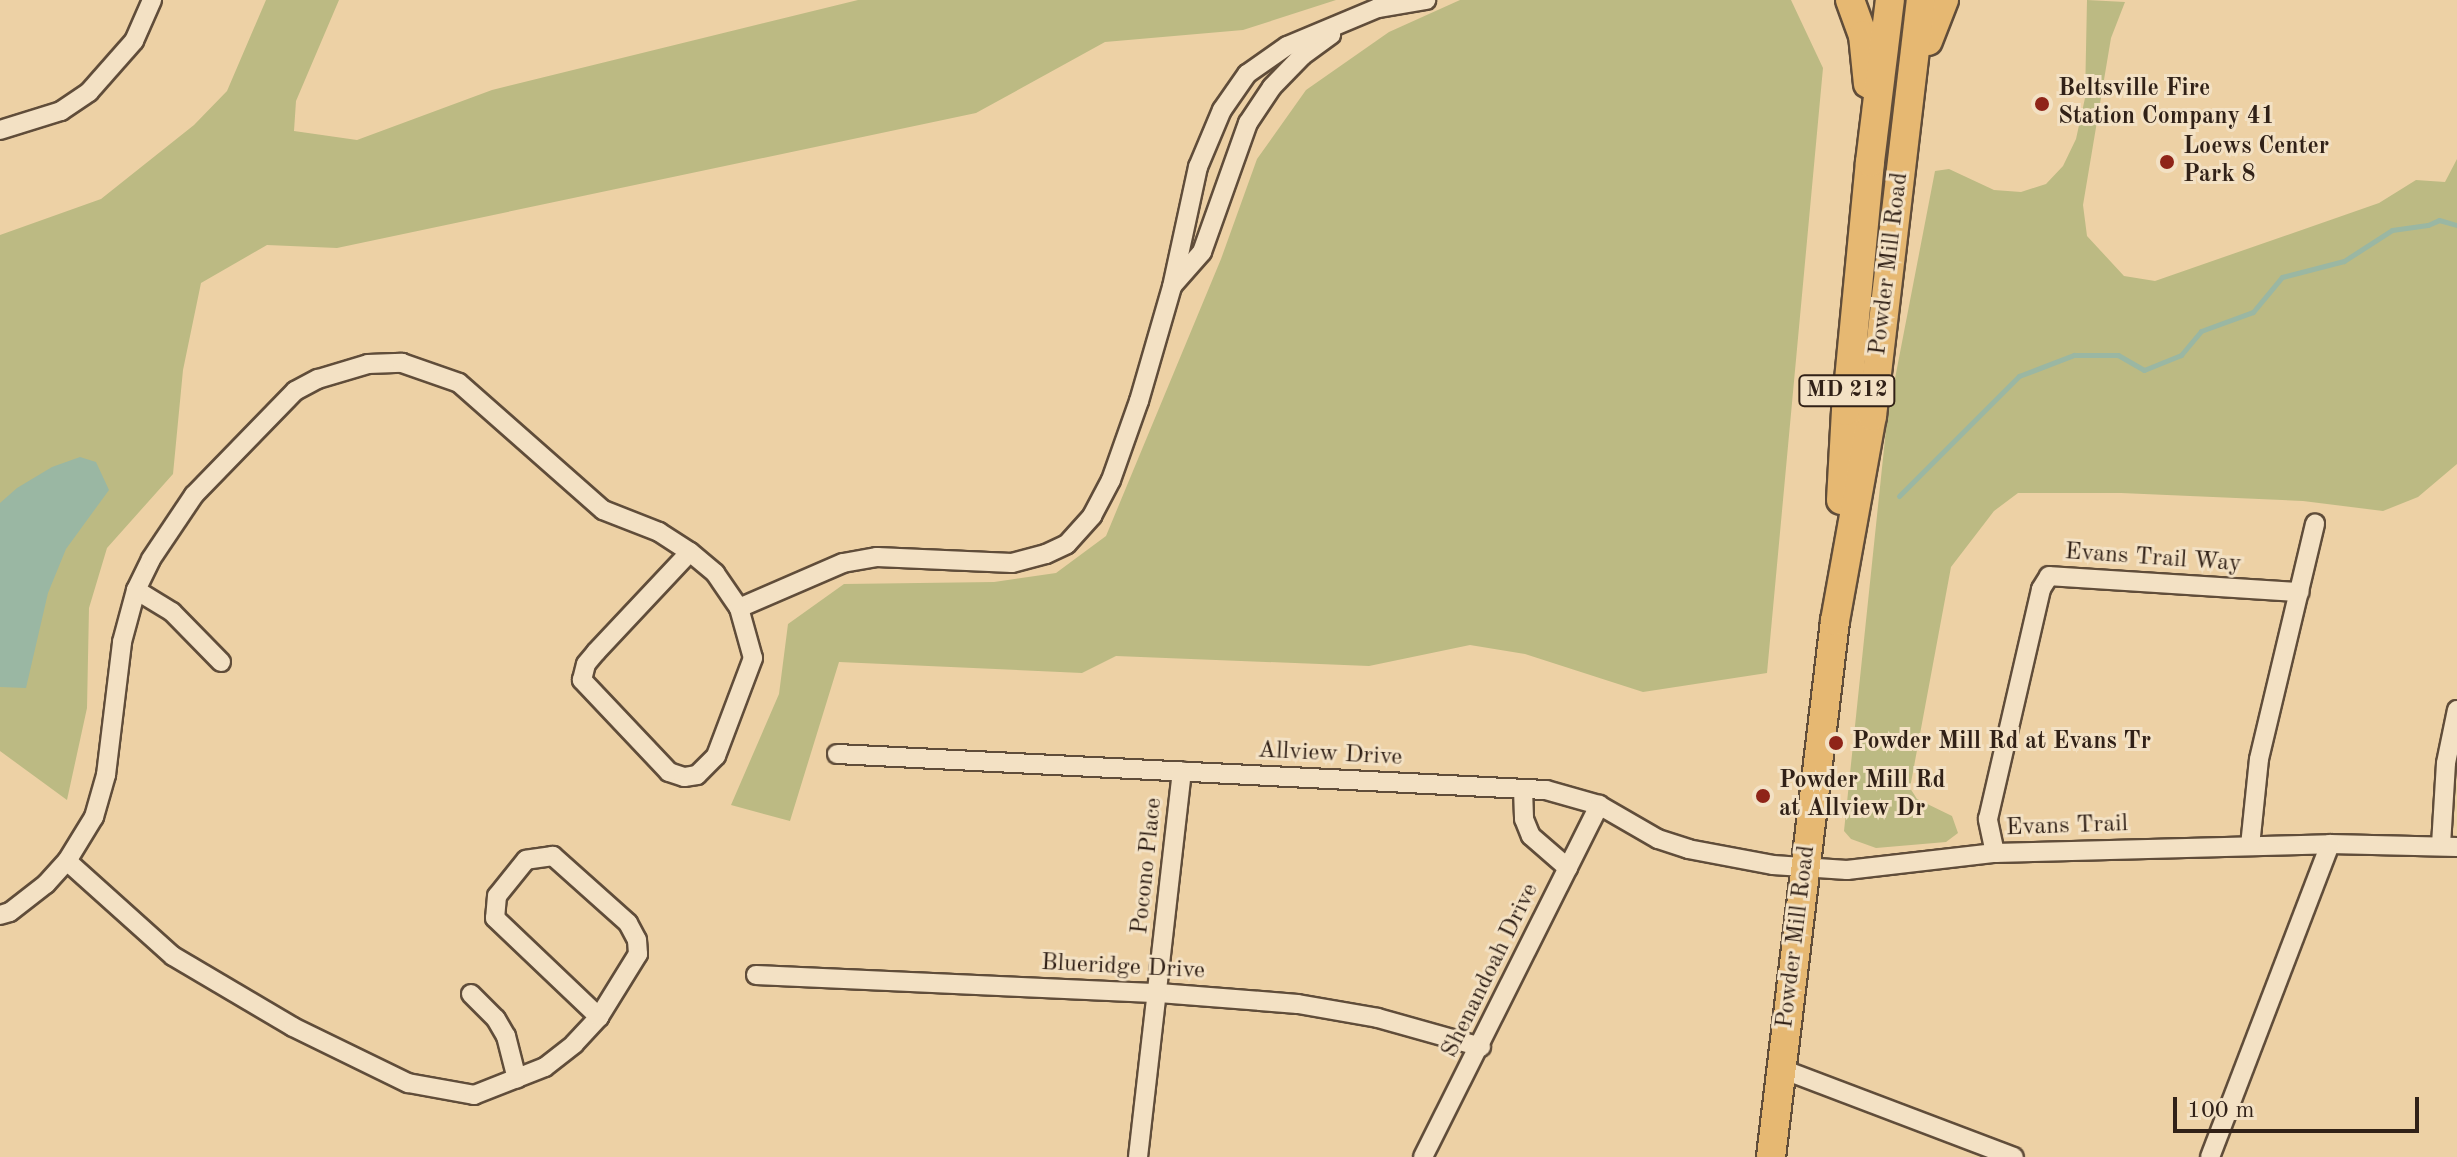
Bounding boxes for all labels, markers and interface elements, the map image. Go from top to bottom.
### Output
place label: Beltsville Fire Station Company 41 [2058,76,2275,132]
marker: Beltsville Fire Station Company 41 [2033,95,2051,113]
place label: Loews Center Park 8 [2183,134,2329,190]
marker: Loews Center Park 8 [2158,153,2176,171]
street label: Powder Mill Road [1864,171,1916,357]
road number: MD 212 [1797,373,1897,409]
street label: Evans Trail Way [2064,538,2242,580]
place label: Powder Mill Rd at Evans Tr [1852,729,2151,757]
marker: Powder Mill Rd at Evans Tr [1827,734,1845,752]
street label: Allview Drive [1257,737,1403,773]
place label: Powder Mill Rd at Allview Dr [1779,768,1945,824]
marker: Powder Mill Rd at Allview Dr [1754,787,1772,805]
street label: Pocono Place [1127,796,1169,936]
street label: Evans Trail [2005,810,2129,844]
street label: Powder Mill Road [1771,844,1823,1030]
street label: Shenandoah Drive [1436,879,1546,1063]
street label: Blueridge Drive [1040,949,1206,987]
scale bar [2177,1081,2423,1131]
text: 100 m [2187,1099,2255,1123]

